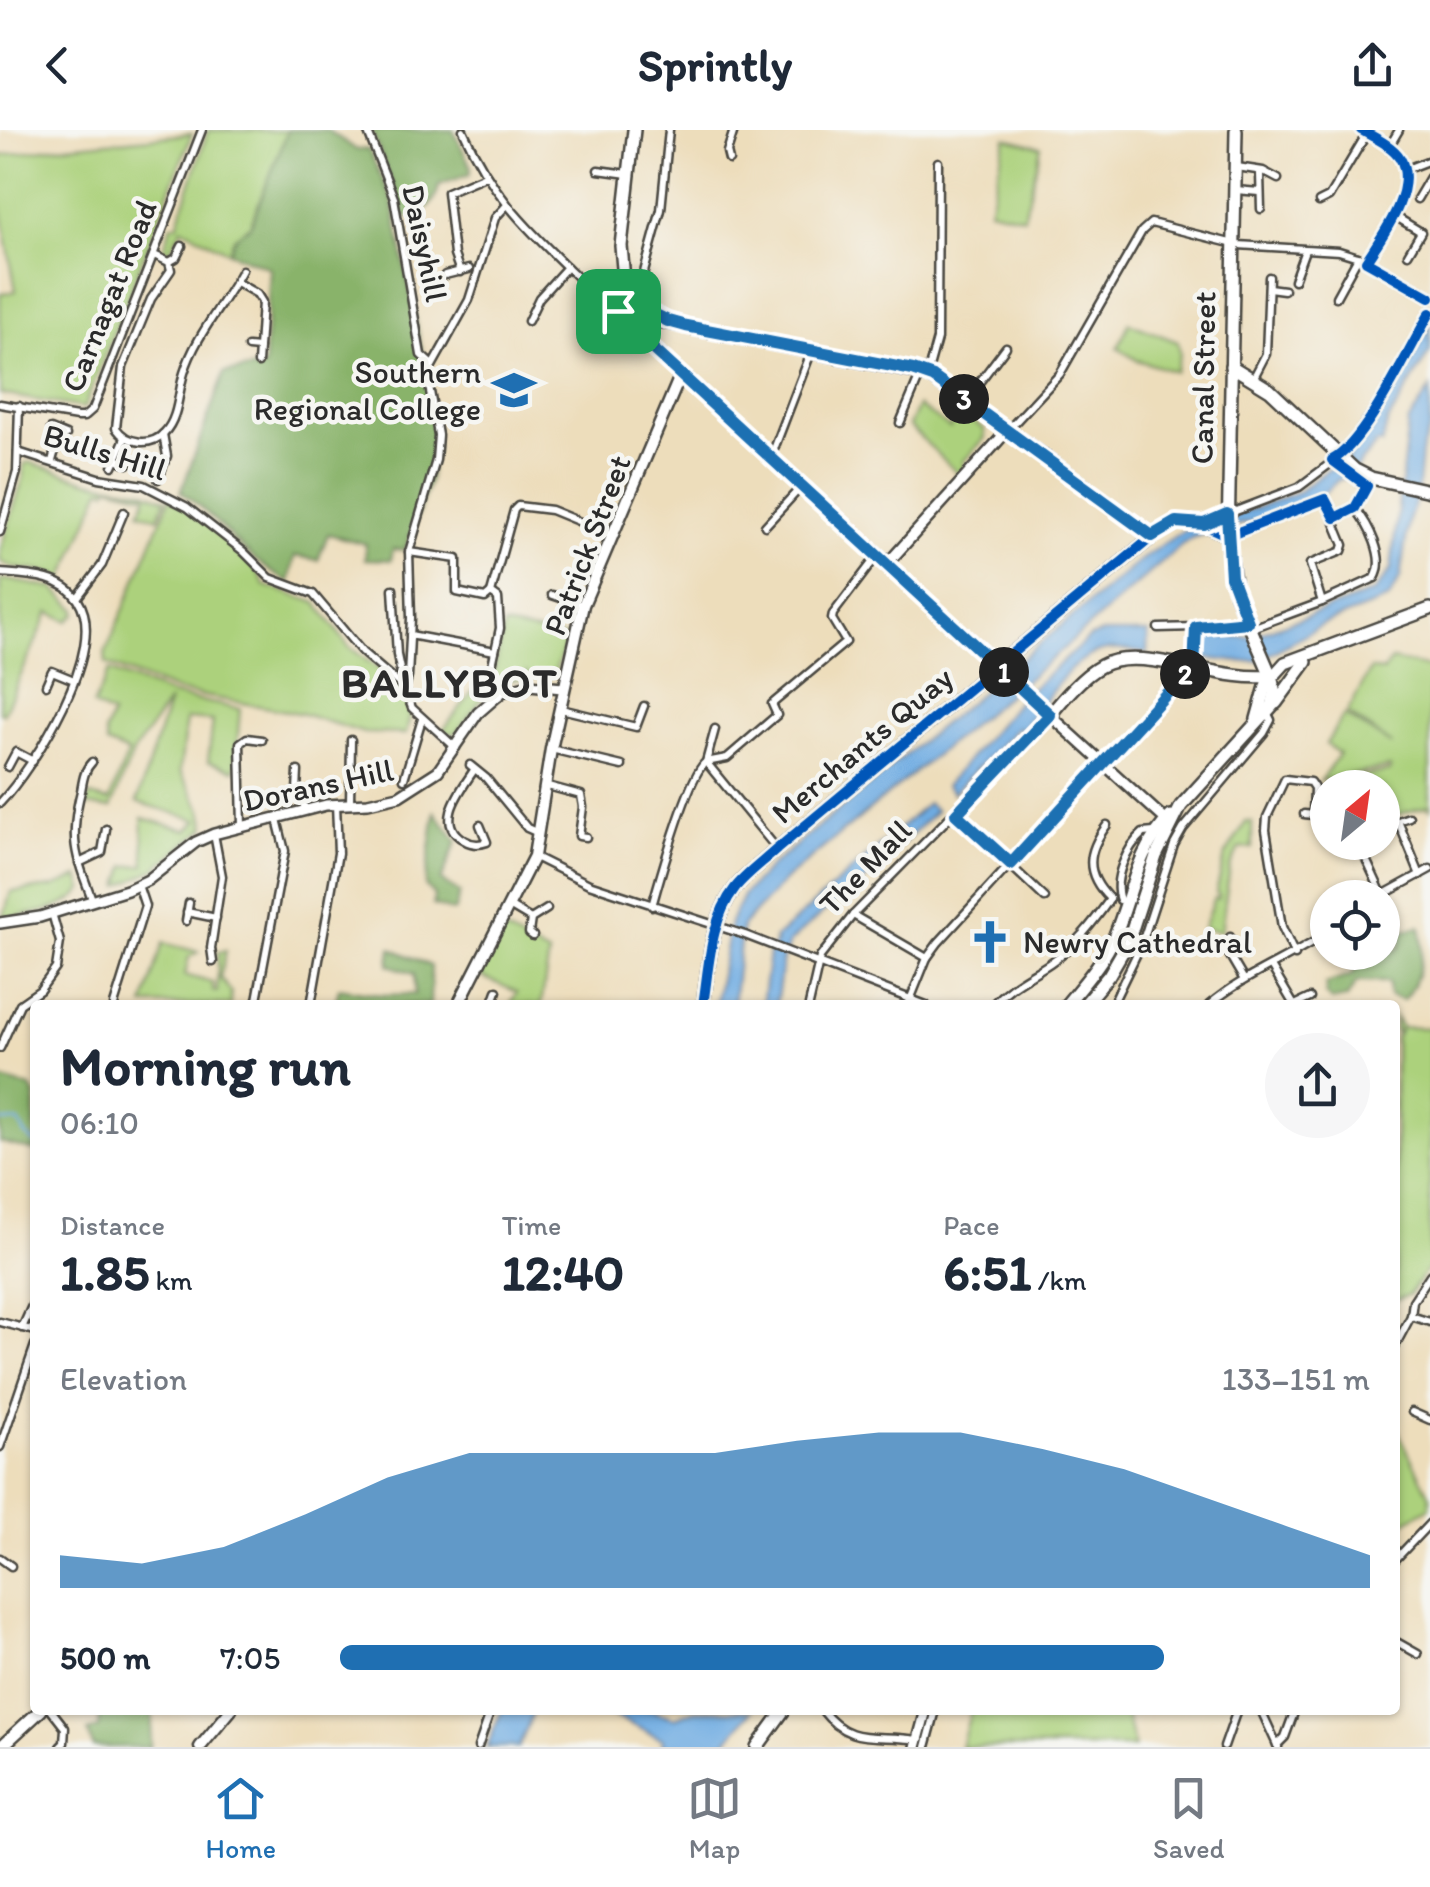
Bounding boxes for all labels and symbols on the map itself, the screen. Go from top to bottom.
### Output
street label: Daisyhill [394,181,456,305]
street label: Carnagat Road [53,195,165,397]
pin [576,269,661,354]
street label: Canal Street [1182,291,1224,465]
place label: Southern Regional College [254,353,481,428]
school or university icon: Southern Regional College [490,366,538,414]
pin: 3 [939,374,989,424]
street label: Bulls Hill [39,415,171,489]
street label: Patrick Street [535,450,639,640]
pin: 1 [979,647,1029,697]
pin: 2 [1160,649,1210,699]
district label: BALLYBOT [341,657,559,708]
street label: Merchants Quay [764,658,960,832]
street label: Dorans Hill [239,751,397,819]
north arrow [1310,770,1400,860]
street label: The Mall [811,812,919,922]
church icon: Newry Cathedral [966,918,1014,966]
place label: Newry Cathedral [1023,923,1252,961]

